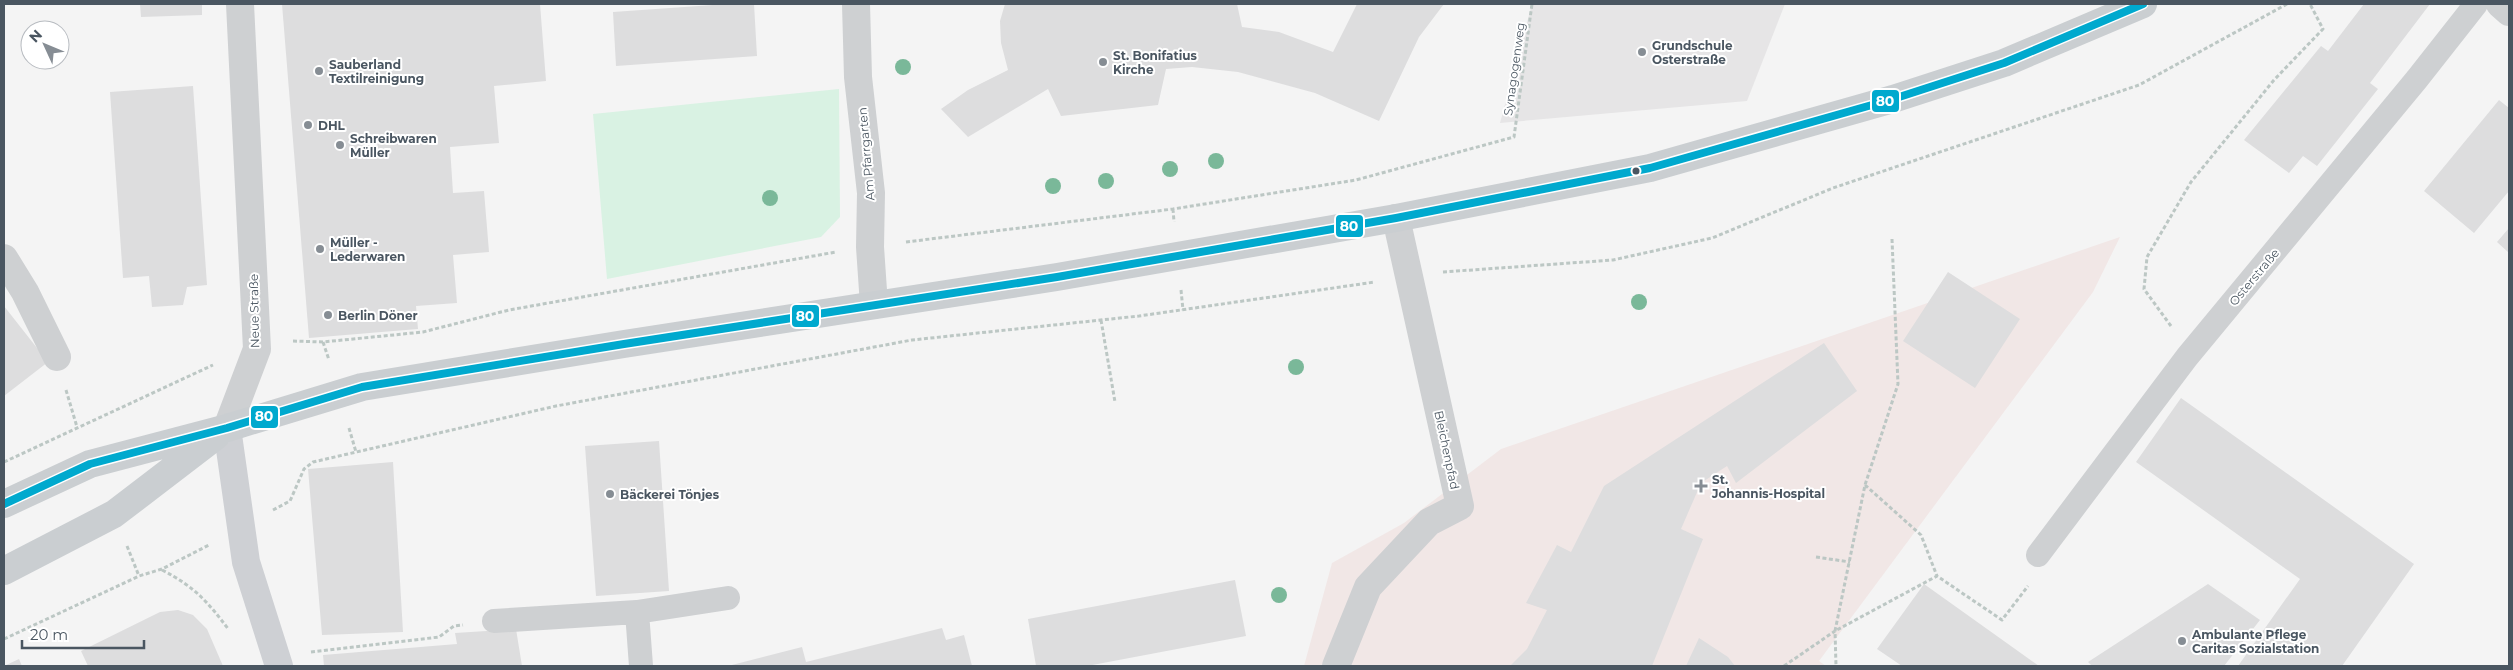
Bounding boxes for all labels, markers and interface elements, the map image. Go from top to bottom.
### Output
north arrow [20,20,70,70]
street label: Synagogenweg [1500,21,1528,117]
text: N [25,26,46,46]
place label: Grundschule Osterstraße [1652,38,1733,67]
marker: Grundschule Osterstraße [1636,46,1648,58]
place label: St. Bonifatius Kirche [1113,48,1197,77]
marker: St. Bonifatius Kirche [1097,56,1109,68]
place label: Sauberland Textilreinigung [329,57,424,86]
marker: Sauberland Textilreinigung [313,65,325,77]
line badge: 80 [1871,89,1900,113]
text: 80 [1876,92,1894,110]
street label: Am Pfarrgarten [854,107,878,201]
place label: DHL [318,118,346,133]
marker: DHL [302,119,314,131]
place label: Schreibwaren Müller [350,131,437,160]
marker: Schreibwaren Müller [334,139,346,151]
unlabelled marker [1631,166,1641,176]
line badge: 80 [1335,214,1364,238]
text: 80 [1340,217,1358,235]
place label: Müller - Lederwaren [330,235,405,264]
marker: Müller - Lederwaren [314,243,326,255]
street label: Osterstraße [2226,245,2282,309]
street label: Neue Straße [246,274,262,348]
line badge: 80 [791,304,820,328]
text: 80 [796,307,814,325]
place label: Berlin Döner [338,308,418,323]
marker: Berlin Döner [322,309,334,321]
line badge: 80 [250,405,279,429]
text: 80 [255,407,273,425]
street label: Bleichenpfad [1431,409,1463,491]
place label: St. Johannis-Hospital [1711,472,1825,501]
marker: St. Johannis-Hospital [1694,479,1708,493]
place label: Bäckerei Tönjes [620,487,720,502]
marker: Bäckerei Tönjes [604,488,616,500]
scale bar [22,618,145,650]
text: 20 m [30,625,68,644]
place label: Ambulante Pflege Caritas Sozialstation [2191,627,2319,656]
marker: Ambulante Pflege Caritas Sozialstation [2176,635,2188,647]

